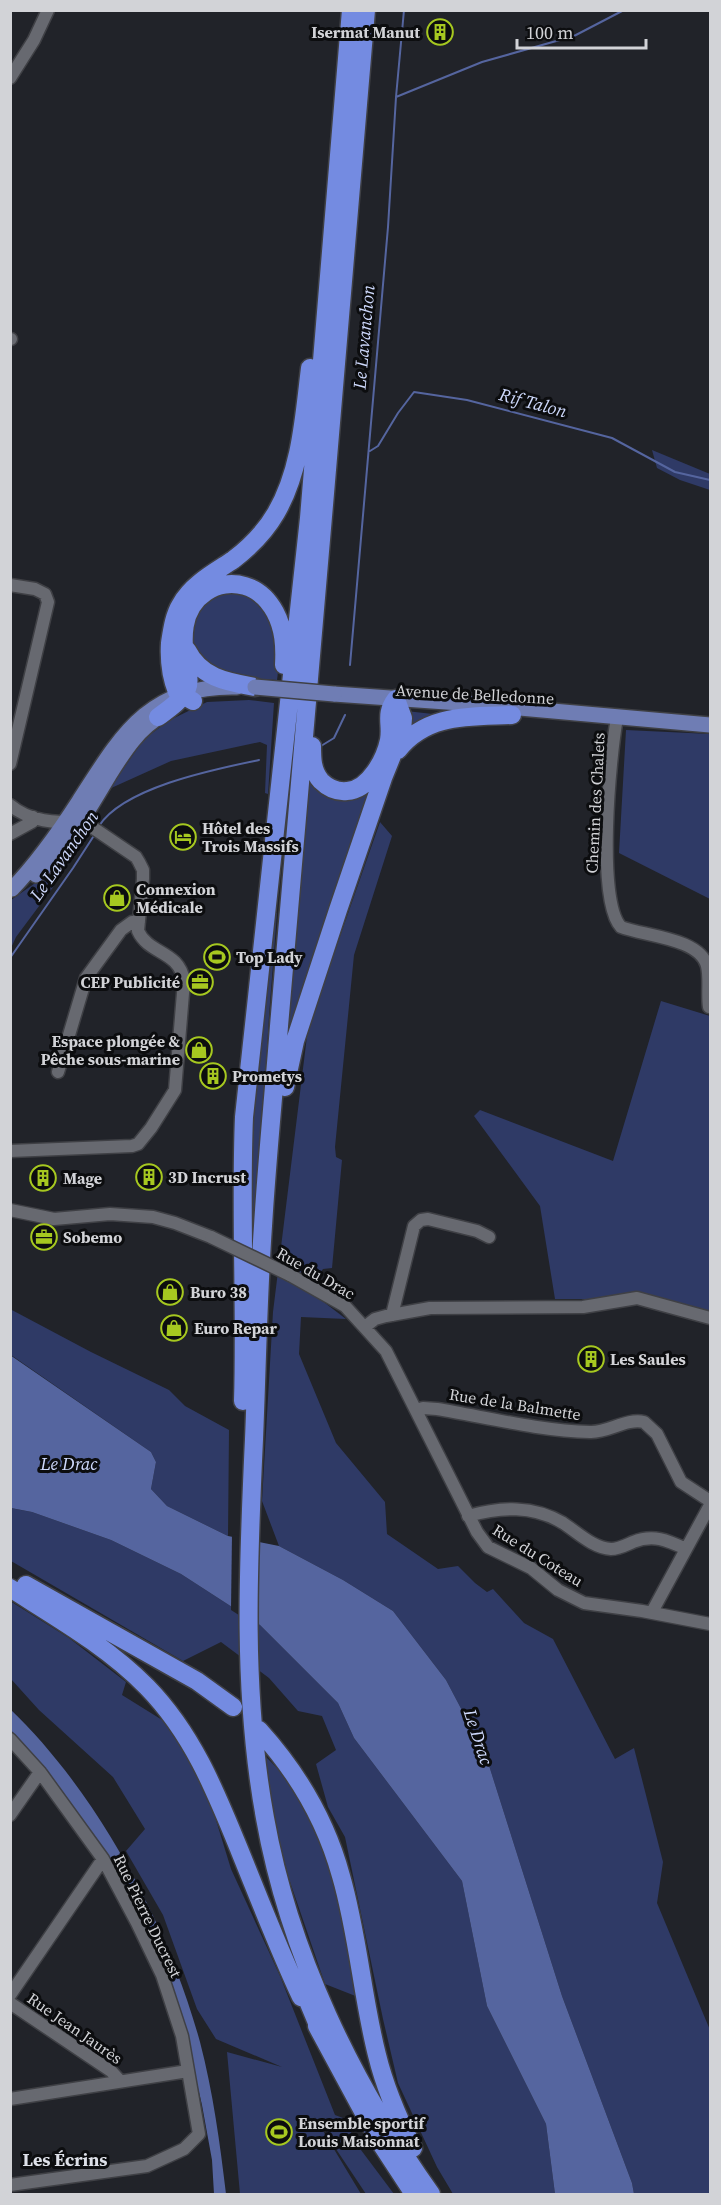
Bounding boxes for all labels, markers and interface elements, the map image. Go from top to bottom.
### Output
scale bar [517,12,646,50]
building icon: Isermat Manut [425,17,455,47]
text: 100 m [526,20,573,45]
place label: Isermat Manut [311,21,420,43]
water label: Le Lavanchon [346,284,381,391]
water label: Rif Talon [496,381,570,424]
street label: Avenue de Belledonne [395,679,555,709]
street label: Chemin des Chalets [580,732,610,874]
water label: Le Lavanchon [23,806,104,907]
place label: Hôtel des Trois Massifs [202,817,299,857]
hotel icon: Hôtel des Trois Massifs [168,822,198,852]
place label: Connexion Médicale [136,878,216,918]
shop icon: Connexion Médicale [102,883,132,913]
sports icon: Top Lady [202,942,232,972]
place label: Top Lady [236,946,303,968]
office icon: CEP Publicité [185,967,215,997]
place label: CEP Publicité [81,971,180,993]
place label: Espace plongée & Pêche sous-marine [40,1030,180,1070]
shop icon: Espace plongée & Pêche sous-marine [184,1035,214,1065]
building icon: Prometys [198,1061,228,1091]
place label: Prometys [232,1065,302,1087]
building icon: 3D Incrust [134,1162,164,1192]
building icon: Mage [28,1163,58,1193]
place label: 3D Incrust [168,1166,246,1188]
place label: Mage [63,1167,102,1189]
office icon: Sobemo [29,1222,59,1252]
place label: Sobemo [63,1226,122,1248]
street label: Rue du Drac [273,1242,359,1304]
shop icon: Buro 38 [155,1277,185,1307]
place label: Buro 38 [190,1281,247,1303]
shop icon: Euro Repar [159,1313,189,1343]
place label: Euro Repar [194,1317,278,1339]
building icon: Les Saules [576,1344,606,1374]
place label: Les Saules [610,1348,686,1370]
street label: Rue de la Balmette [448,1383,582,1425]
water label: Le Drac [39,1451,98,1476]
street label: Rue du Coteau [489,1518,587,1592]
water label: Le Drac [457,1705,499,1769]
street label: Rue Pierre Ducrest [109,1851,188,1982]
street label: Rue Jean Jaurès [23,1987,127,2069]
place label: Ensemble sportif Louis Maisonnat [298,2112,427,2152]
sports icon: Ensemble sportif Louis Maisonnat [264,2117,294,2147]
district label: Les Écrins [22,2147,108,2172]

